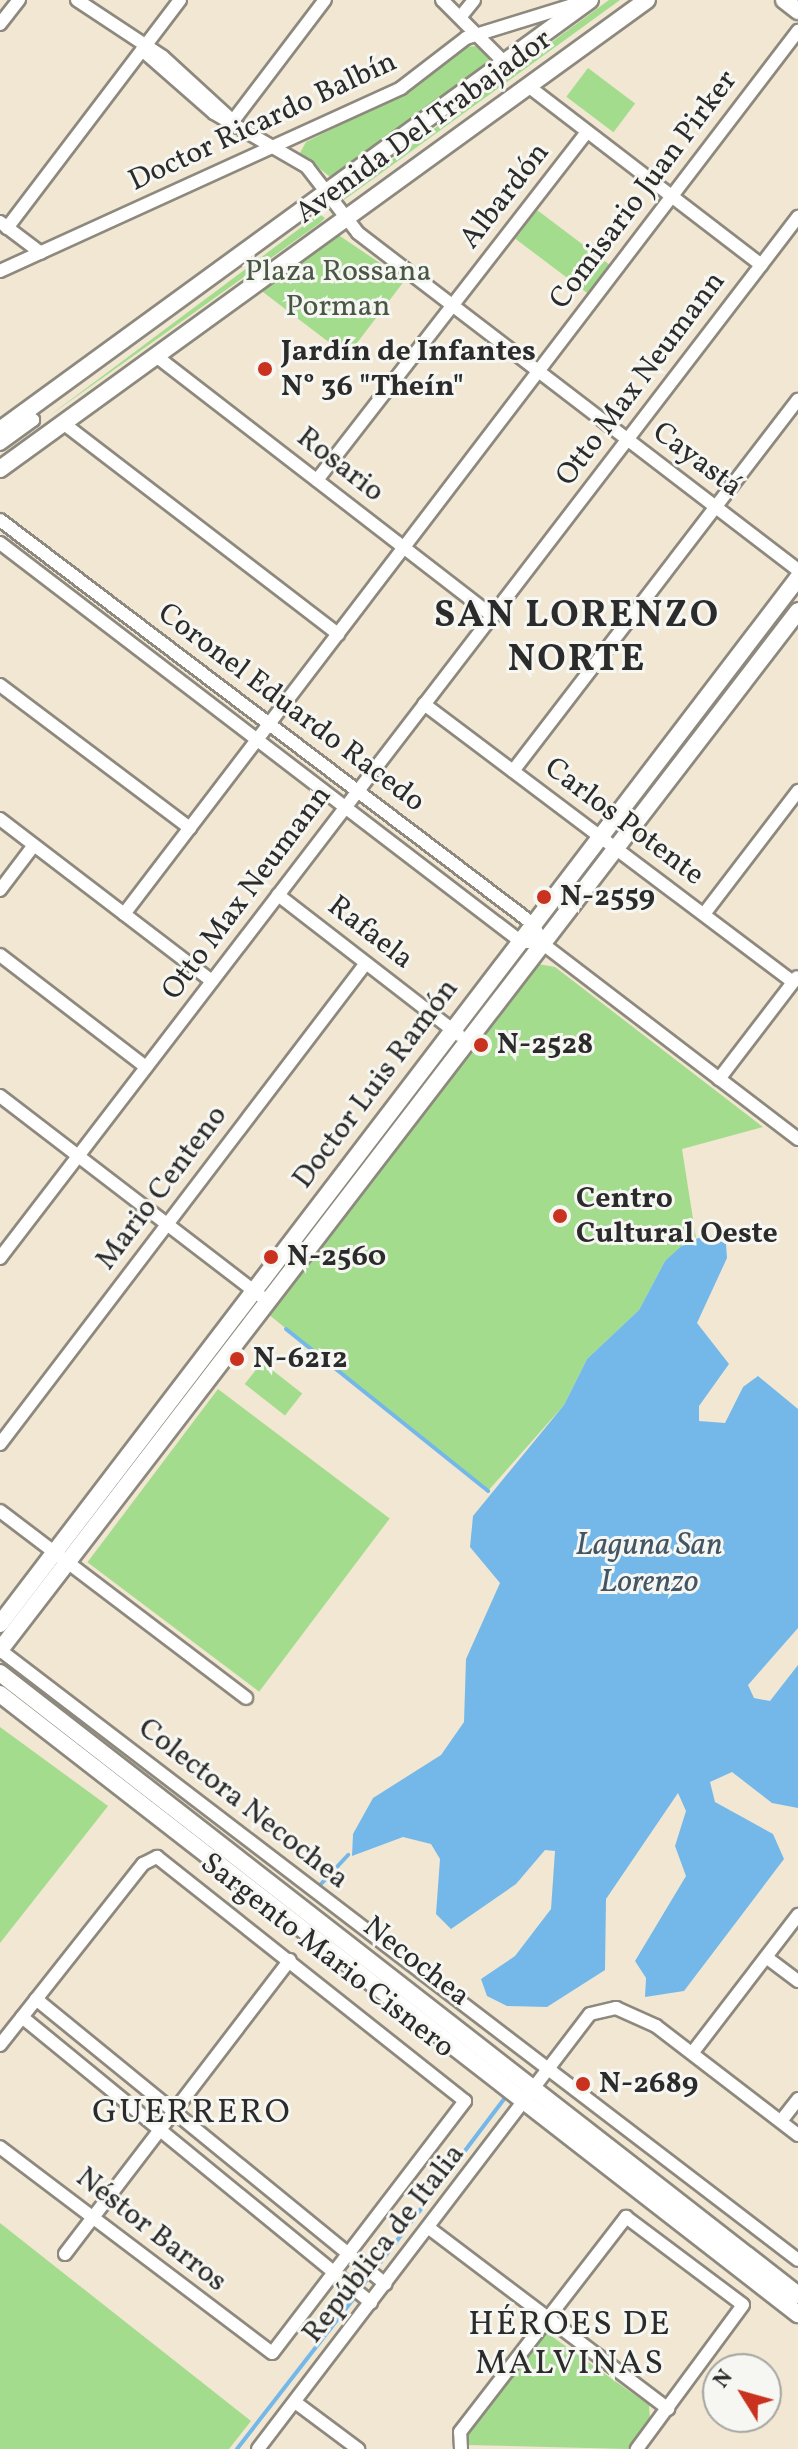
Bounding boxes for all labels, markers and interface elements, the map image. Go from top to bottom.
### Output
street label: Avenida Del Trabajador [288,22,560,232]
street label: Doctor Ricardo Balbín [123,44,403,200]
street label: Comisario Juan Pirker [542,63,746,317]
street label: Albardón [452,136,558,256]
park label: Plaza Rossana Porman [245,254,431,324]
street label: Otto Max Neumann [549,265,733,493]
place label: Jardín de Infantes N° 36 "Theín" [281,334,536,404]
marker: Jardín de Infantes N° 36 "Theín" [256,360,274,378]
street label: Cayastá [645,415,749,505]
street label: Rosario [289,420,391,510]
district label: SAN LORENZO NORTE [434,594,720,684]
street label: Coronel Eduardo Racedo [150,596,432,820]
street label: Carlos Potente [537,750,711,894]
street label: Otto Max Neumann [155,779,339,1007]
place label: N-2559 [560,879,655,915]
street label: Rafaela [320,888,420,978]
marker: N-2559 [535,888,553,906]
street label: Doctor Luis Ramón [285,972,467,1196]
place label: N-2528 [497,1027,593,1063]
marker: N-2528 [472,1036,490,1054]
street label: Mario Centeno [89,1099,235,1277]
place label: Centro Cultural Oeste [576,1181,778,1252]
marker: Centro Cultural Oeste [551,1207,569,1225]
place label: N-2560 [287,1239,386,1275]
marker: N-2560 [262,1248,280,1266]
place label: N-6212 [253,1341,348,1377]
marker: N-6212 [228,1350,246,1368]
water label: Laguna San Lorenzo [576,1528,722,1603]
street label: Colectora Necochea [131,1711,355,1897]
street label: Sargento Mario Cisnero [193,1846,461,2066]
street label: Necochea [355,1909,477,2015]
place label: N-2689 [599,2066,698,2102]
marker: N-2689 [574,2075,592,2093]
district label: GUERRERO [92,2094,292,2134]
street label: República de Italia [295,2137,473,2351]
street label: Néstor Barros [68,2160,234,2300]
district label: HÉROES DE MALVINAS [468,2305,672,2384]
north arrow [702,2353,782,2433]
text: N [707,2364,741,2395]

